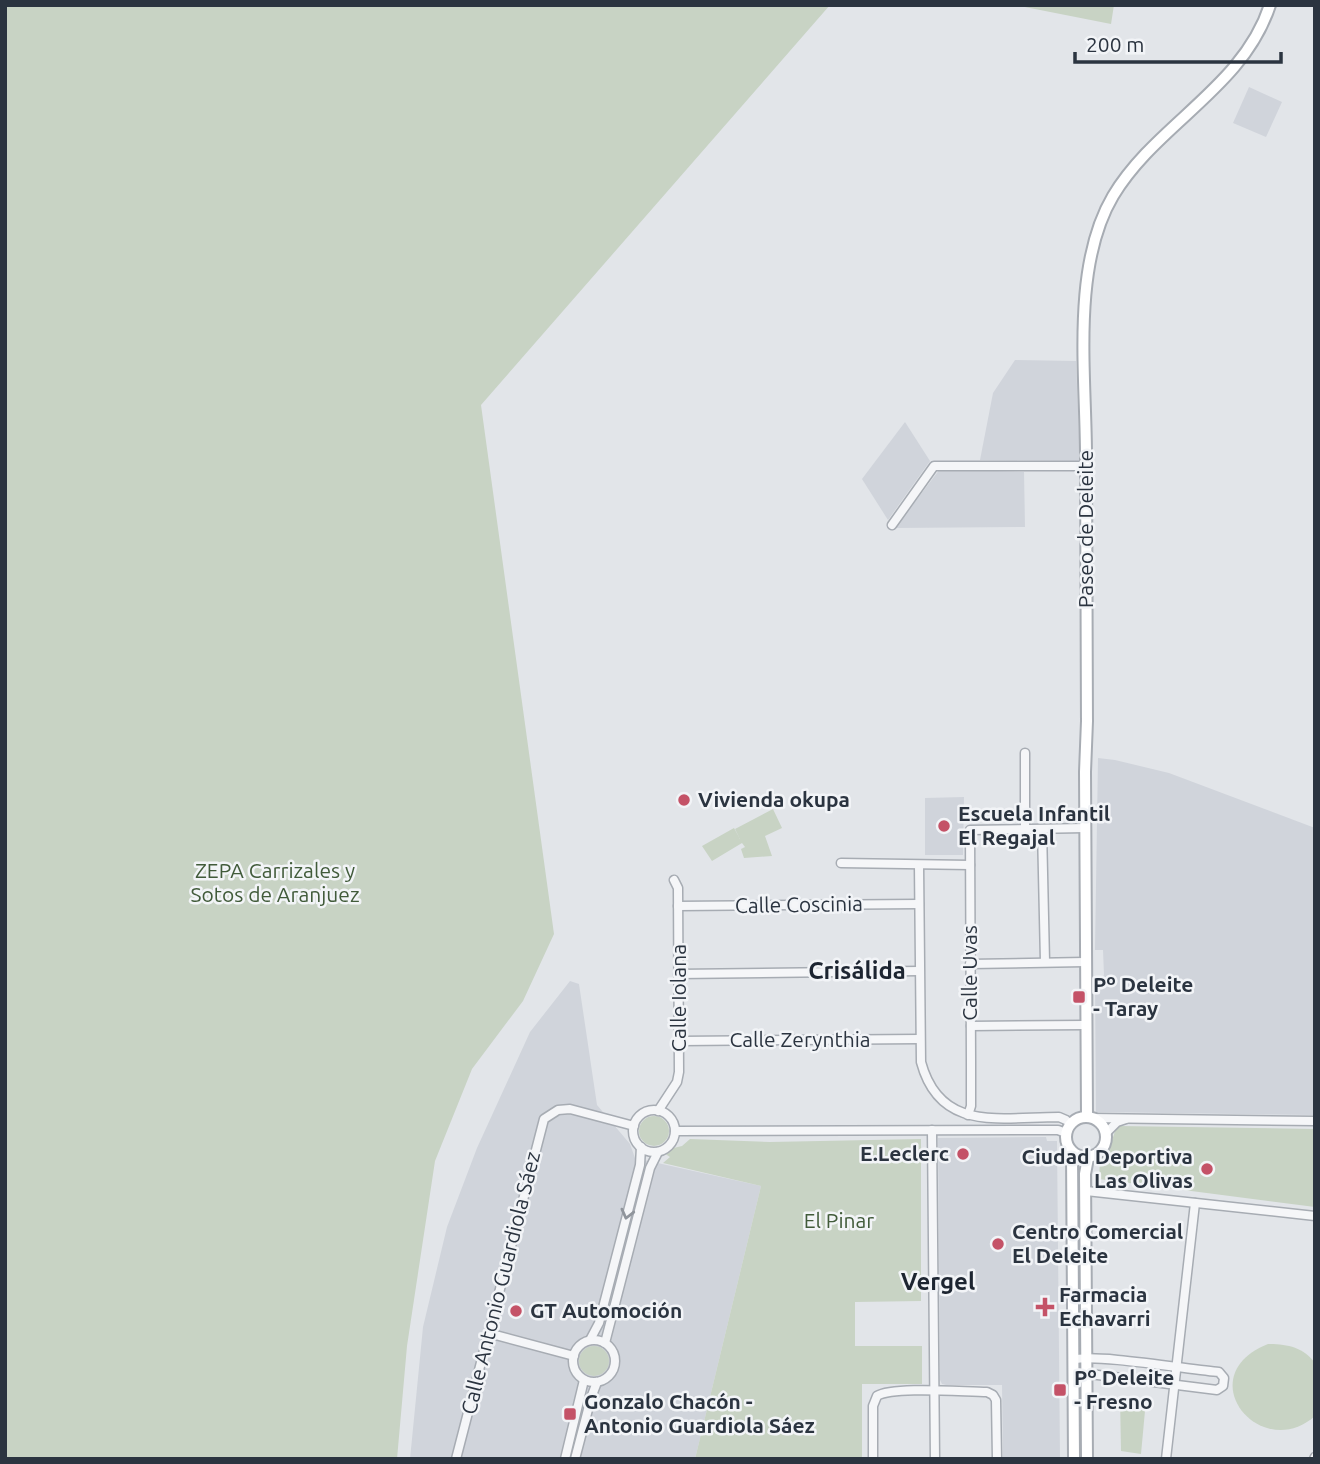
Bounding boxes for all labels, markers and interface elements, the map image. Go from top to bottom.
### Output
scale bar [1075,21,1282,65]
text: 200 m [1086,32,1144,56]
street label: Paseo de Deleite [1073,450,1097,608]
place label: Vivienda okupa [698,787,850,811]
marker: Vivienda okupa [676,792,692,808]
place label: Escuela Infantil El Regajal [958,801,1110,849]
marker: Escuela Infantil El Regajal [936,818,952,834]
park label: ZEPA Carrizales y Sotos de Aranjuez [190,858,360,906]
street label: Calle Coscinia [735,891,863,917]
street label: Calle Uvas [957,925,981,1021]
street label: Calle Iolana [666,944,690,1052]
district label: Crisálida [808,957,906,984]
place label: Pº Deleite - Taray [1093,972,1193,1020]
marker: Pº Deleite - Taray [1071,989,1087,1005]
street label: Calle Zerynthia [729,1027,871,1051]
place label: E.Leclerc [860,1141,949,1165]
place label: Ciudad Deportiva Las Olivas [1022,1144,1193,1192]
marker: E.Leclerc [955,1146,971,1162]
street label: Calle Antonio Guardiola Sáez [456,1149,544,1417]
marker: Ciudad Deportiva Las Olivas [1199,1161,1215,1177]
one-way arrow [621,1208,635,1220]
park label: El Pinar [804,1208,874,1232]
place label: Centro Comercial El Deleite [1012,1219,1183,1267]
marker: Centro Comercial El Deleite [990,1236,1006,1252]
district label: Vergel [901,1268,975,1295]
place label: Farmacia Echavarri [1059,1282,1151,1330]
place label: GT Automoción [530,1298,682,1322]
marker: Farmacia Echavarri [1037,1299,1053,1315]
marker: GT Automoción [508,1303,524,1319]
place label: Pº Deleite - Fresno [1074,1365,1174,1413]
marker: Pº Deleite - Fresno [1052,1382,1068,1398]
place label: Gonzalo Chacón - Antonio Guardiola Sáez [584,1389,815,1437]
marker: Gonzalo Chacón - Antonio Guardiola Sáez [562,1406,578,1422]

